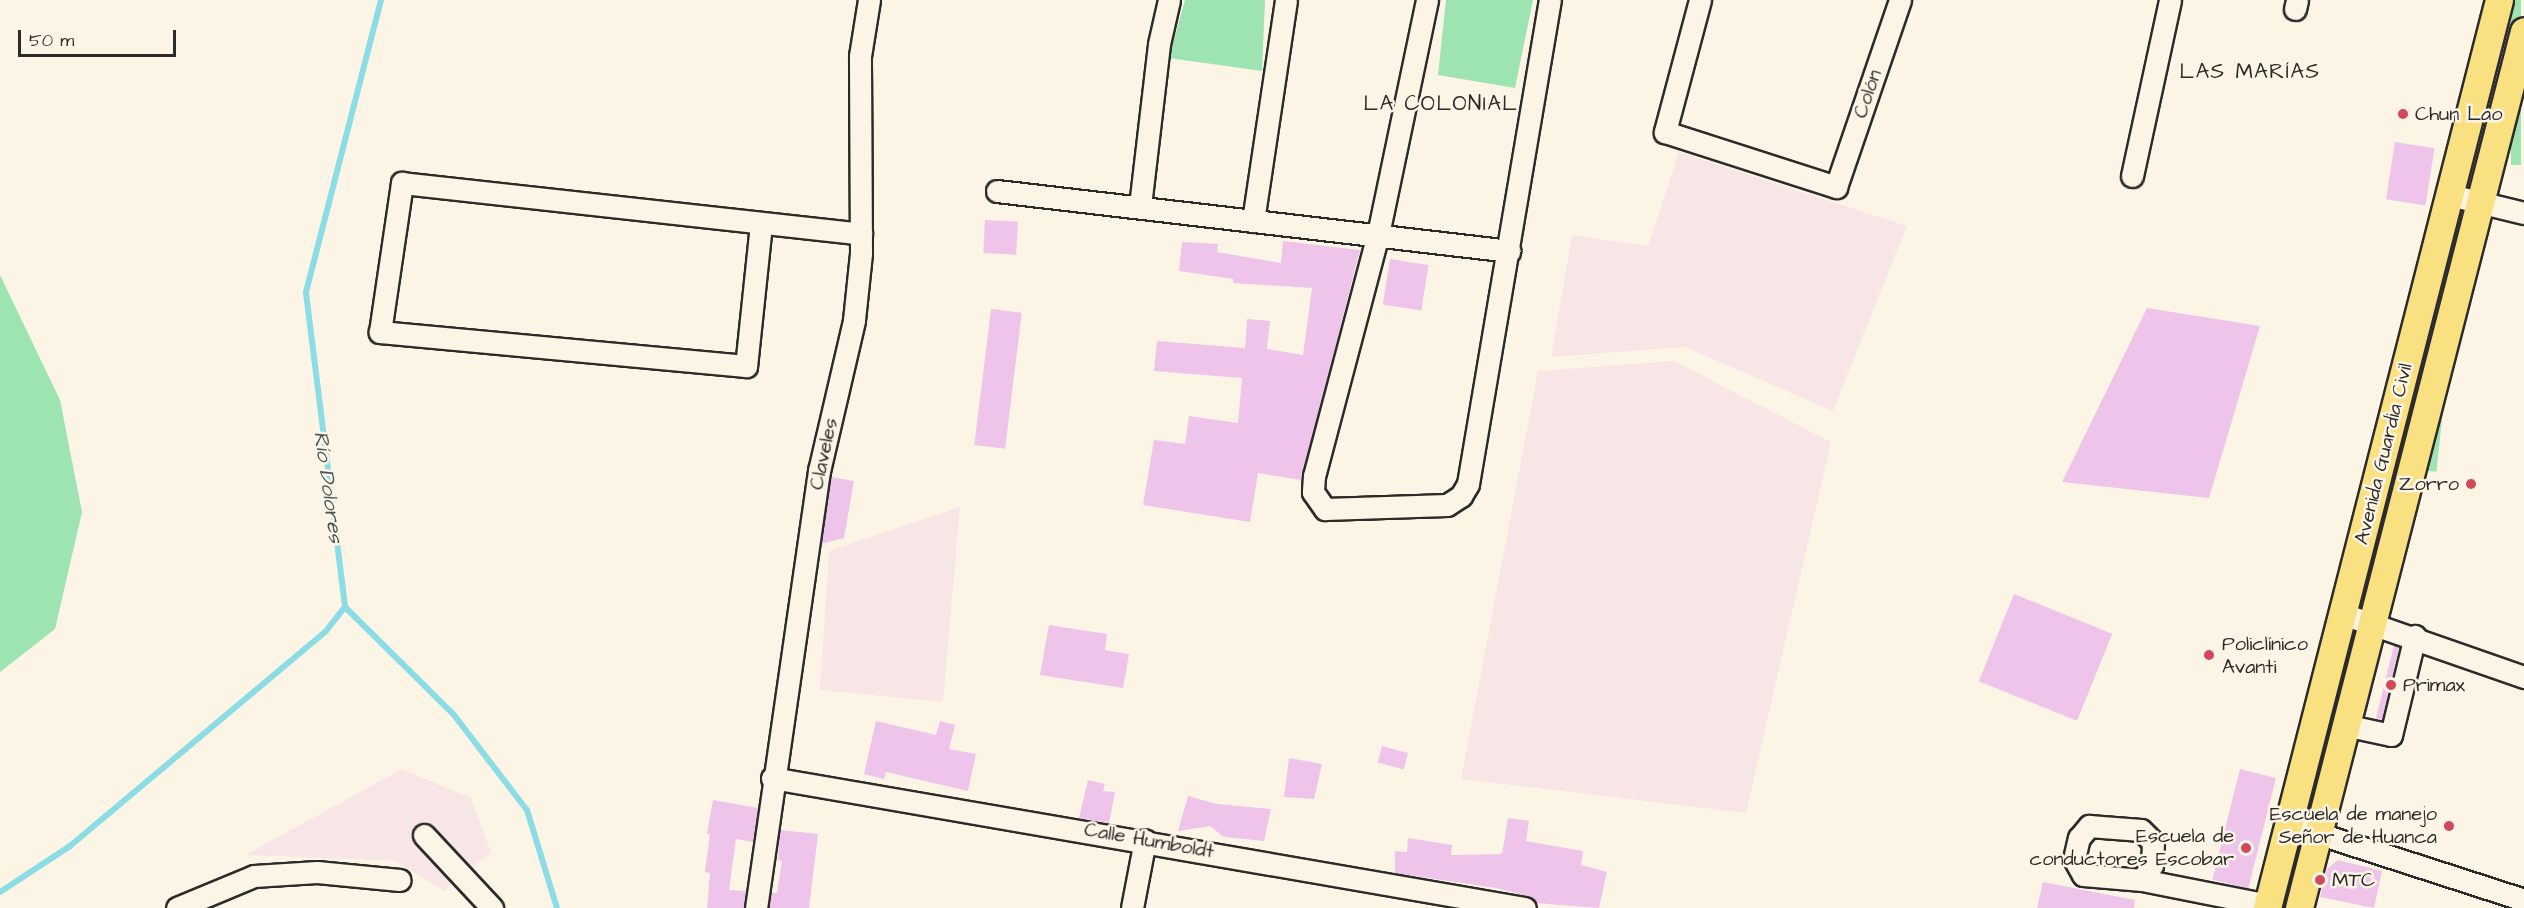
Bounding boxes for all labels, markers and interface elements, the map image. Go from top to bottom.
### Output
scale bar [21,18,178,56]
text: 50 m [29,28,74,53]
district label: LAS MARÍAS [2180,59,2320,85]
street label: Colón [1849,67,1887,121]
district label: LA COLONIAL [1364,91,1518,117]
place label: Chun Lao [2415,102,2502,126]
marker: Chun Lao [2396,107,2410,121]
street label: Avenida Guardia Civil [2350,361,2418,547]
street label: Claveles [805,416,843,492]
water label: Río Dolores [308,430,348,544]
place label: Zorro [2399,472,2459,496]
marker: Zorro [2464,477,2478,491]
place label: Policlínico Avanti [2222,632,2308,679]
marker: Policlínico Avanti [2200,646,2218,664]
place label: Primax [2403,673,2465,697]
marker: Primax [2384,678,2398,692]
place label: Escuela de manejo Señor de Huanca [2270,802,2437,849]
street label: Calle Humboldt [1082,818,1216,864]
marker: Escuela de manejo Señor de Huanca [2442,819,2456,833]
place label: Escuela de conductores Escobar [2030,825,2234,872]
marker: Escuela de conductores Escobar [2239,841,2253,855]
place label: MTC [2332,868,2375,892]
marker: MTC [2313,873,2327,887]

